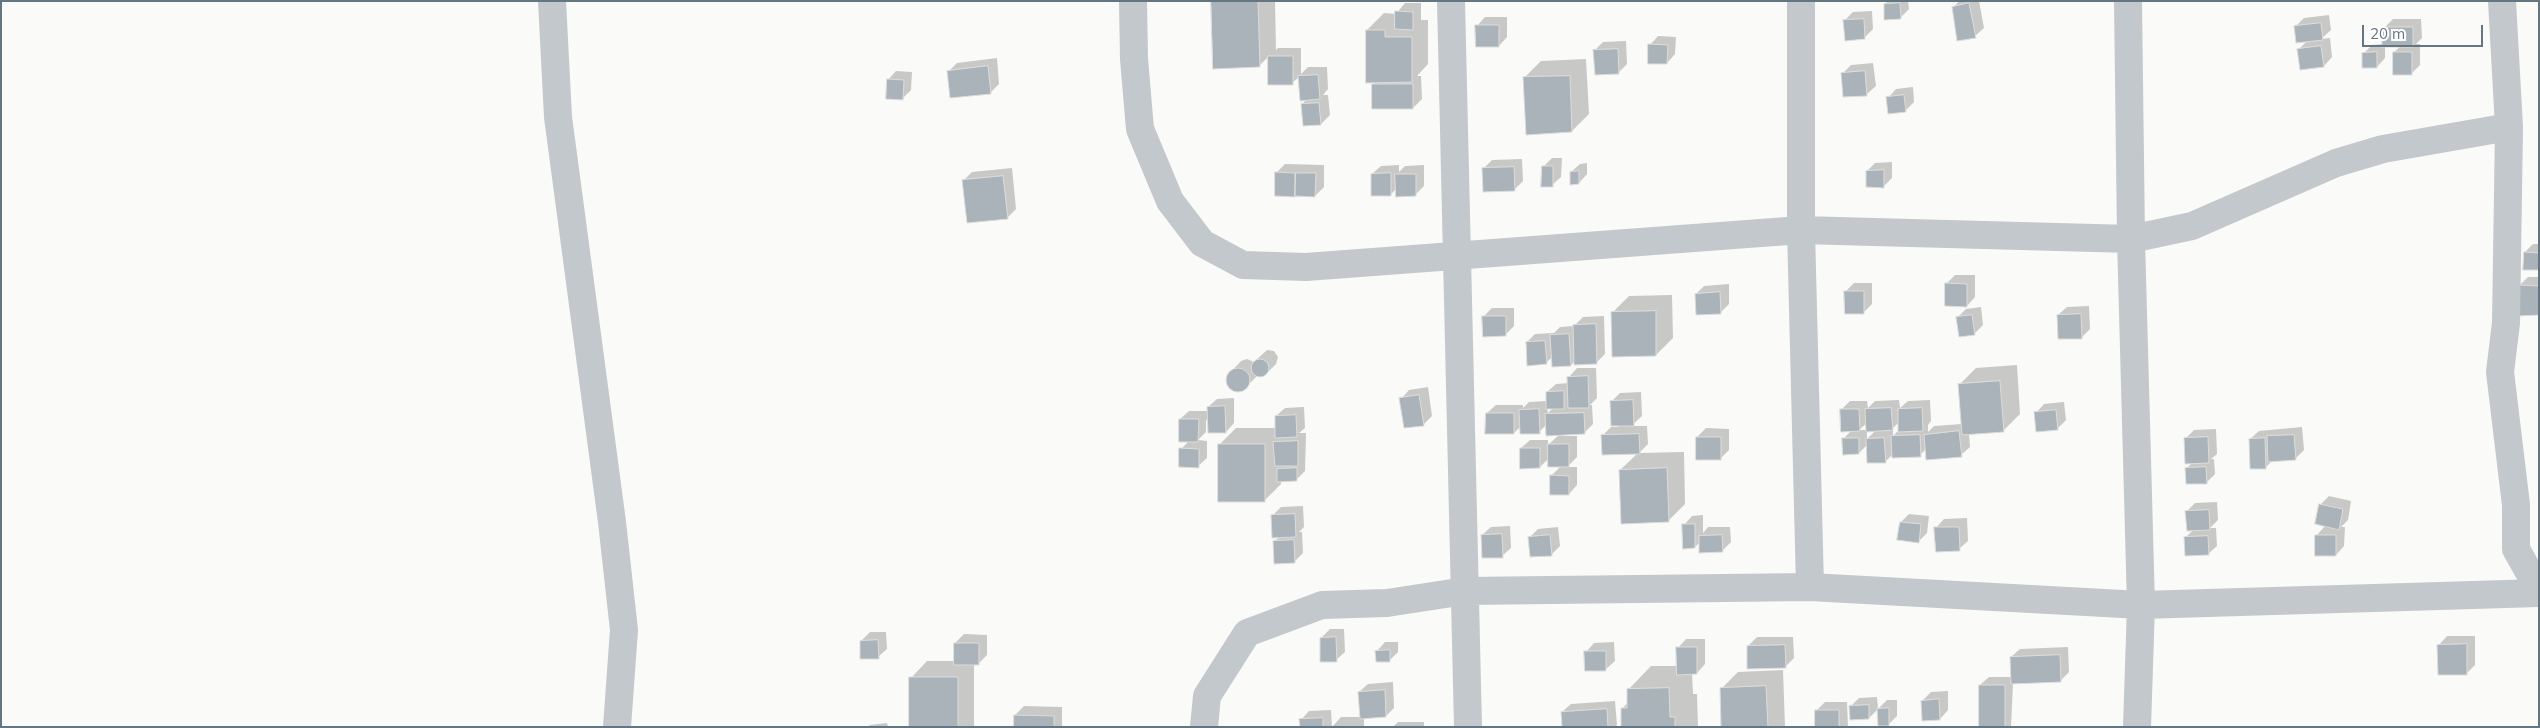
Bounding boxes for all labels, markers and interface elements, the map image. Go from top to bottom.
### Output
scale bar [2365,15,2486,47]
text: 20 m [2370,24,2405,43]

